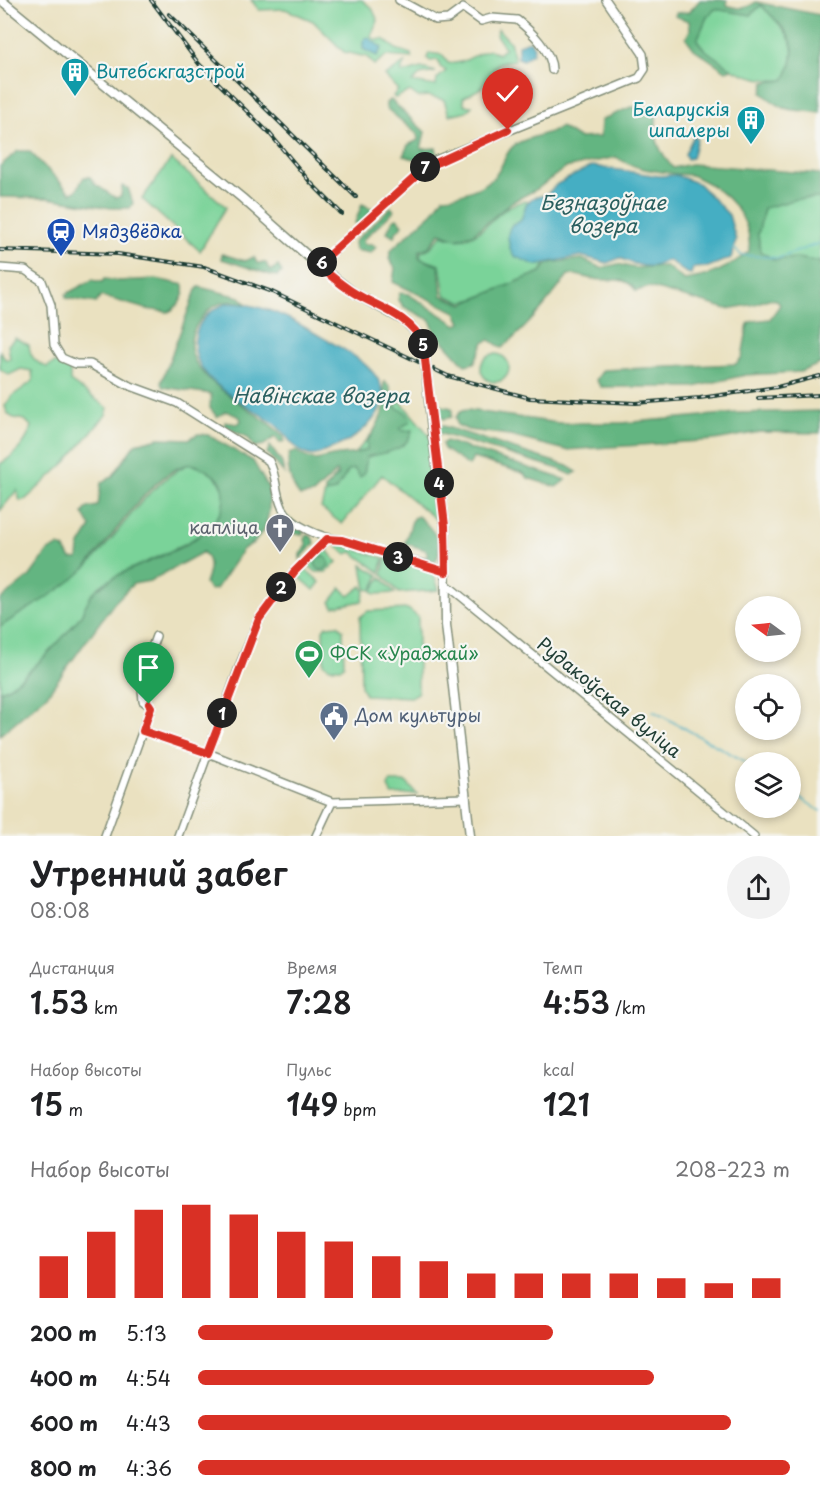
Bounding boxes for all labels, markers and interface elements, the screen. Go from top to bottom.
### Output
building icon: Витебскгазстрой [59,56,91,98]
place label: Витебскгазстрой [96,57,245,84]
pin [482,68,533,130]
icon: check [491,77,524,110]
place label: Беларускія шпалеры [633,95,730,143]
building icon: Беларускія шпалеры [735,104,767,146]
pin: 7 [410,152,440,182]
text: 7 [420,155,430,179]
water label: Безназоўнае возера [540,187,667,240]
station icon: Мядзвёдка [45,216,77,258]
place label: Мядзвёдка [82,217,183,244]
pin: 6 [307,247,337,277]
text: 6 [316,250,328,274]
pin: 5 [408,329,438,359]
text: 5 [418,332,428,356]
water label: Навінскае возера [233,380,410,410]
pin: 4 [424,468,454,498]
text: 4 [434,471,444,495]
church icon: капліца [264,512,296,554]
place label: капліца [189,513,259,540]
pin: 3 [383,542,413,572]
text: 3 [393,545,403,569]
pin: 2 [266,572,296,602]
text: 2 [275,575,287,599]
north arrow [735,596,801,662]
map controls [735,596,801,818]
street label: Рудакоўская вуліца [532,630,688,764]
sports icon: ФСК «Ураджай» [293,638,325,680]
place label: ФСК «Ураджай» [330,639,479,666]
pin [123,642,174,704]
icon: arrive [132,651,165,684]
button: locate [735,674,801,740]
pin: 1 [207,698,237,728]
public building icon: Дом культуры [318,700,350,742]
text: 1 [218,701,226,725]
place label: Дом культуры [354,701,481,728]
button: layers [735,752,801,818]
text: Утренний забег [30,847,287,897]
button: share [727,856,790,919]
text: 08:08 [30,895,90,925]
text: Дистанция [30,955,115,979]
text: Время [286,955,337,979]
text: Темп [543,955,583,979]
text: 1.53 [30,979,89,1024]
text: 7:28 [286,979,352,1024]
text: 4:53 [543,979,610,1024]
text: km [89,995,118,1019]
text: /km [610,995,646,1019]
text: Набор высоты [30,1057,142,1081]
text: Пульс [286,1057,332,1081]
text: kcal [543,1057,575,1081]
text: 15 [30,1081,63,1126]
text: 149 [286,1081,338,1126]
text: 121 [543,1081,590,1126]
text: m [63,1097,83,1121]
text: bpm [338,1097,377,1121]
text: Набор высоты [30,1154,170,1184]
text: 208–223 m [675,1154,790,1184]
text: 200 m [30,1318,97,1348]
text: 5:13 [126,1318,167,1348]
text: 400 m [30,1363,98,1393]
text: 4:54 [126,1363,171,1393]
text: 600 m [30,1408,98,1438]
text: 4:43 [126,1408,171,1438]
text: 800 m [30,1453,97,1483]
text: 4:36 [126,1453,172,1483]

